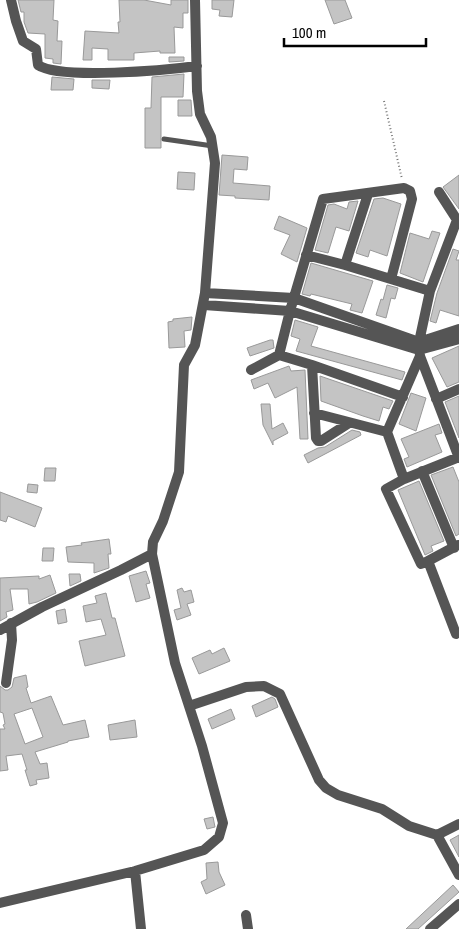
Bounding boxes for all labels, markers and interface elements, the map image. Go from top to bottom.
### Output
scale bar [284,15,426,47]
text: 100 m [292,22,326,43]

